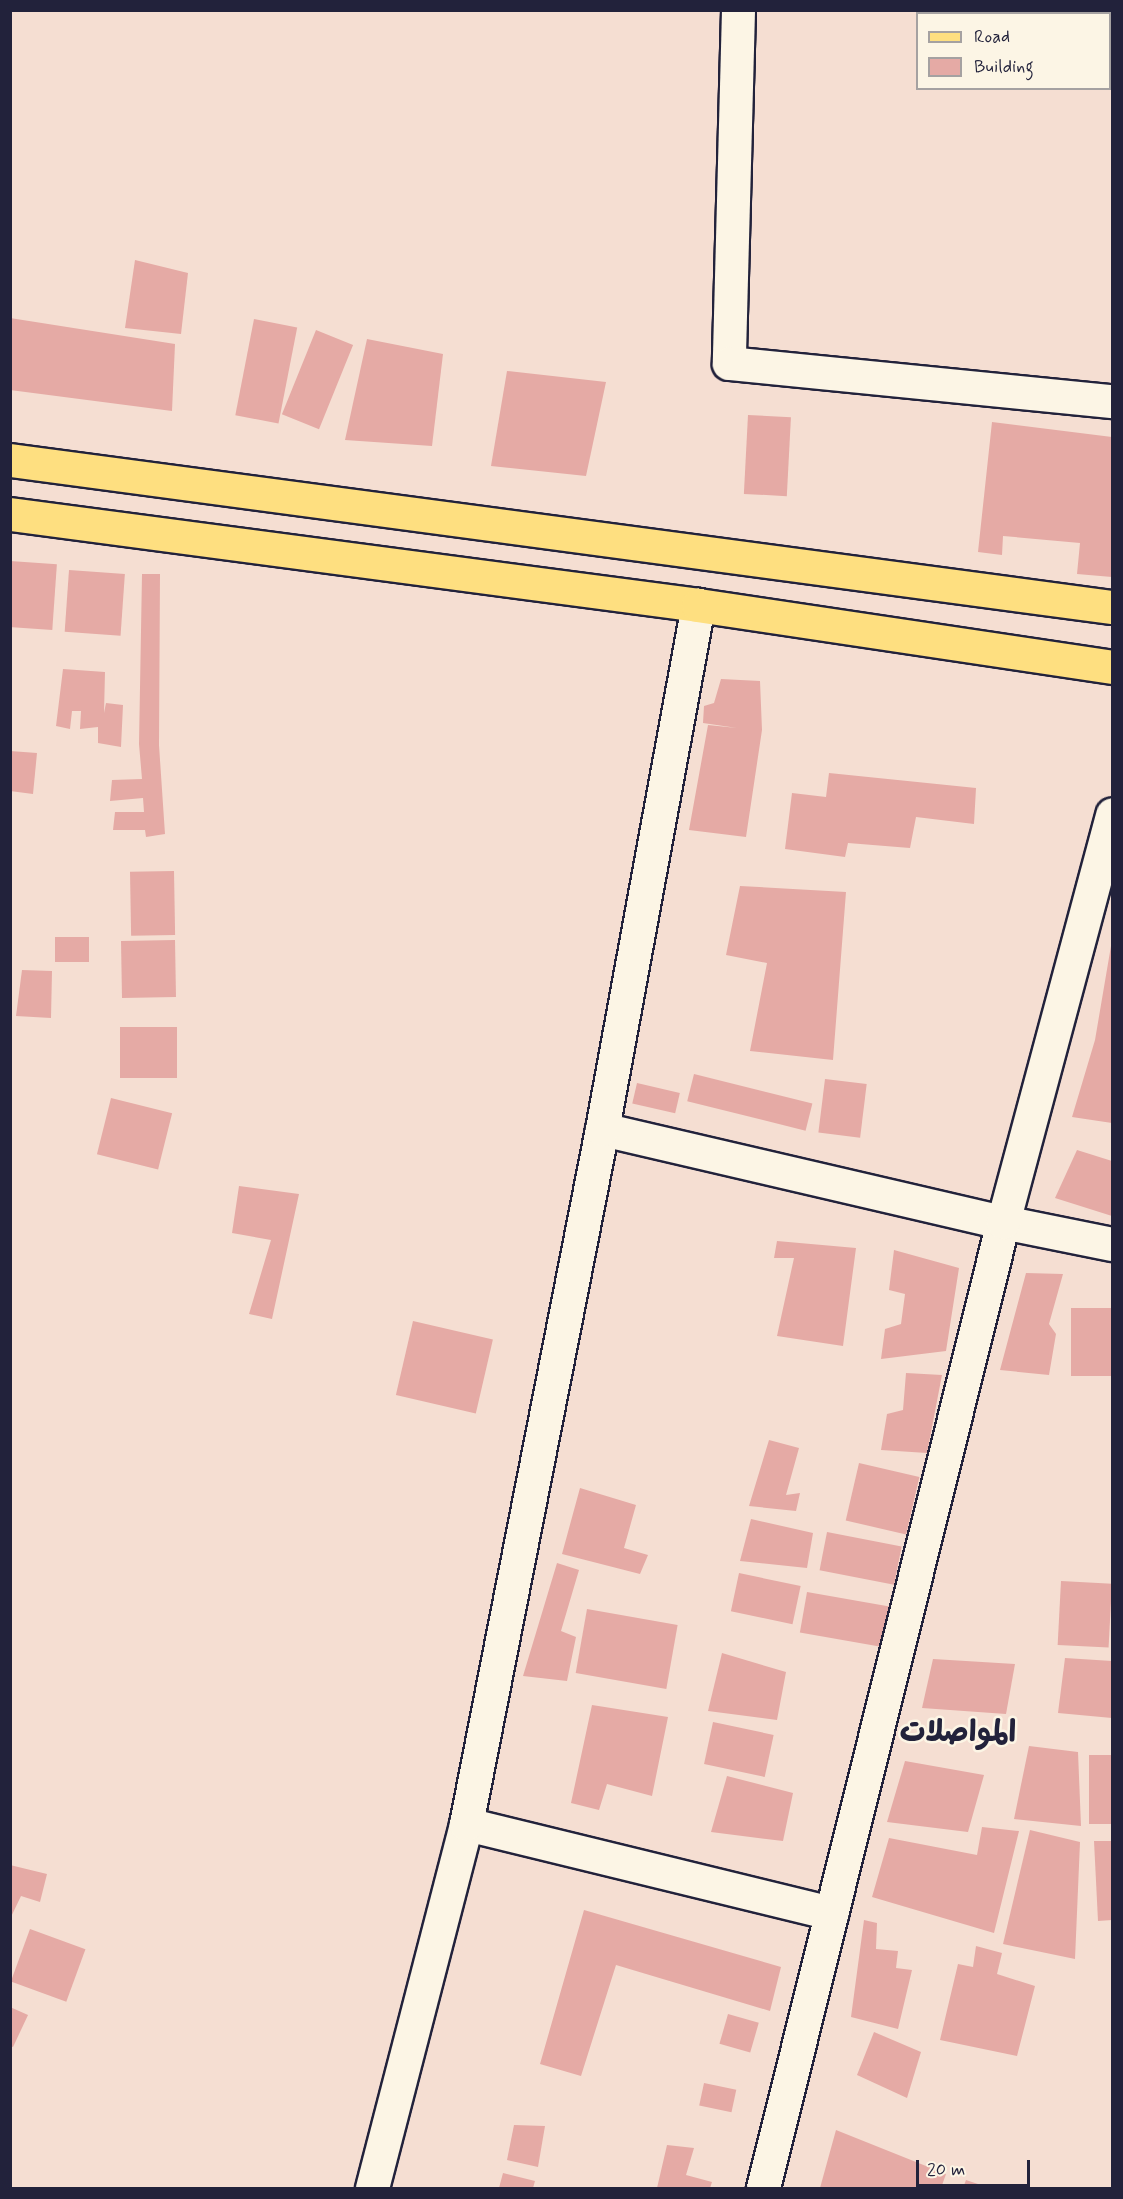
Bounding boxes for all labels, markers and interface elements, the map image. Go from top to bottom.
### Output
legend [916,12,1111,90]
text: Road [974,25,1010,49]
text: Building [974,55,1034,79]
district label: المواصلات [900,1715,1016,1751]
scale bar [919,2148,1033,2186]
text: 20 m [927,2158,965,2182]

